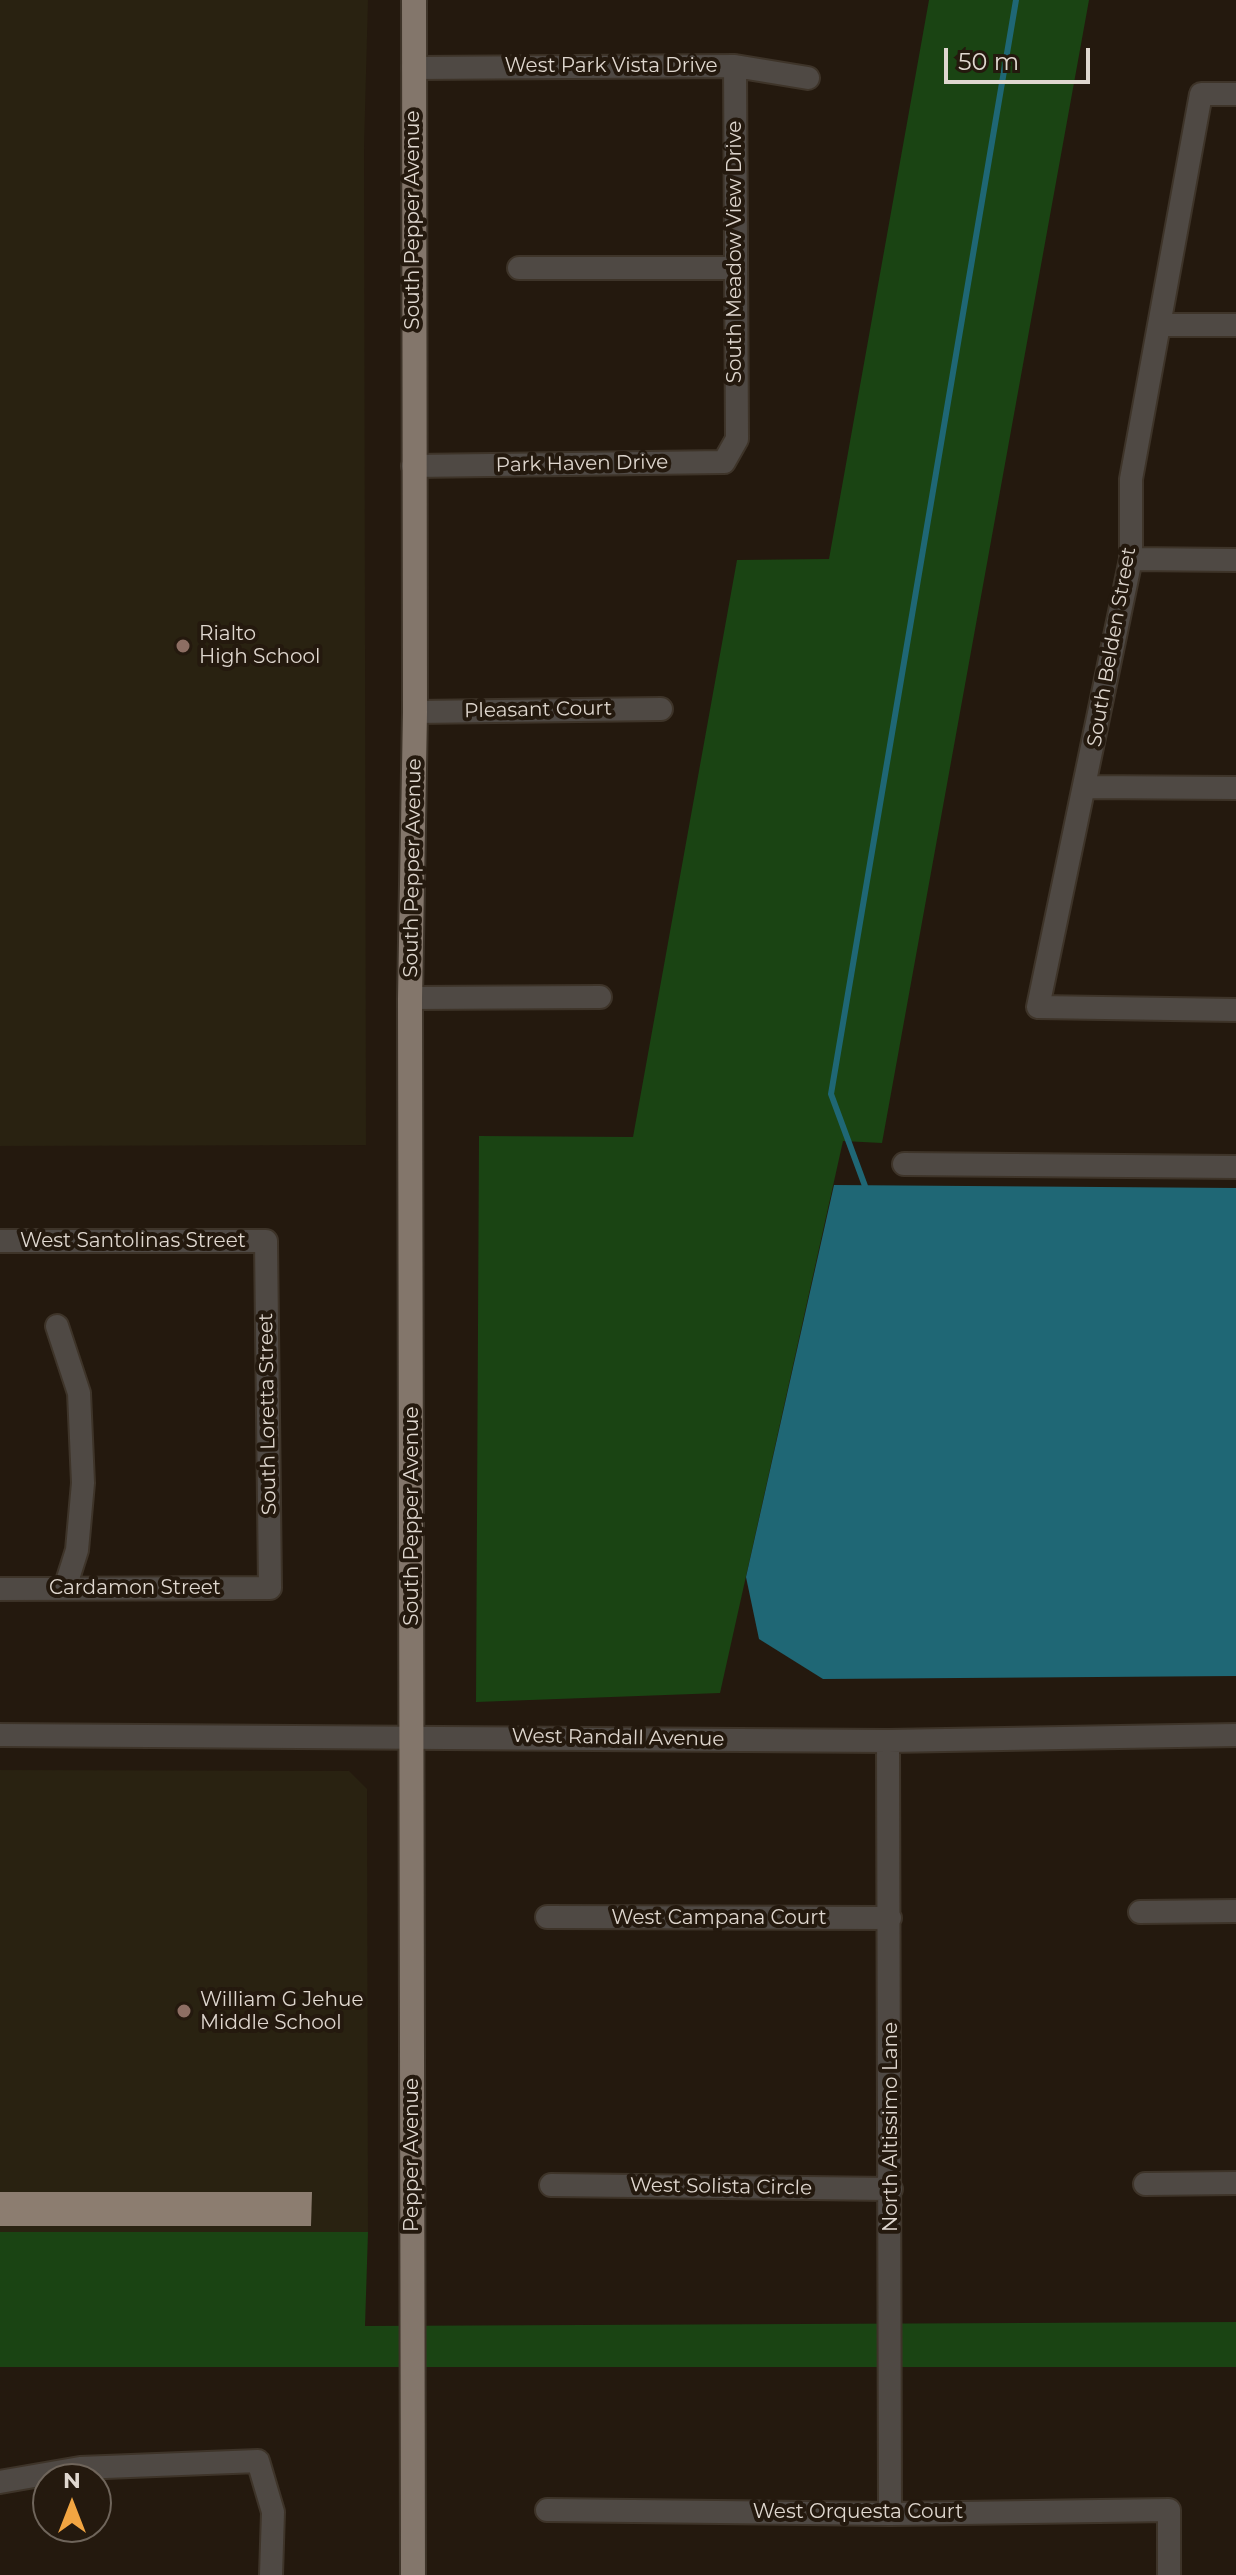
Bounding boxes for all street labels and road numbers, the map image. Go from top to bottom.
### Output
street label: West Park Vista Drive [504,54,718,78]
street label: South Pepper Avenue [401,110,425,330]
street label: South Meadow View Drive [723,121,747,383]
street label: Park Haven Drive [496,450,668,478]
street label: South Belden Street [1083,545,1141,749]
street label: Pleasant Court [464,697,612,723]
street label: South Pepper Avenue [399,758,427,978]
street label: West Santolinas Street [20,1229,246,1253]
street label: South Loretta Street [254,1313,282,1515]
street label: South Pepper Avenue [400,1406,424,1626]
street label: Cardamon Street [49,1576,221,1600]
street label: West Randall Avenue [511,1724,725,1752]
street label: West Campana Court [611,1906,827,1930]
street label: North Altissimo Lane [879,2022,903,2232]
street label: Pepper Avenue [400,2078,424,2232]
street label: West Solista Circle [630,2173,812,2201]
street label: West Orquesta Court [753,2500,963,2524]

